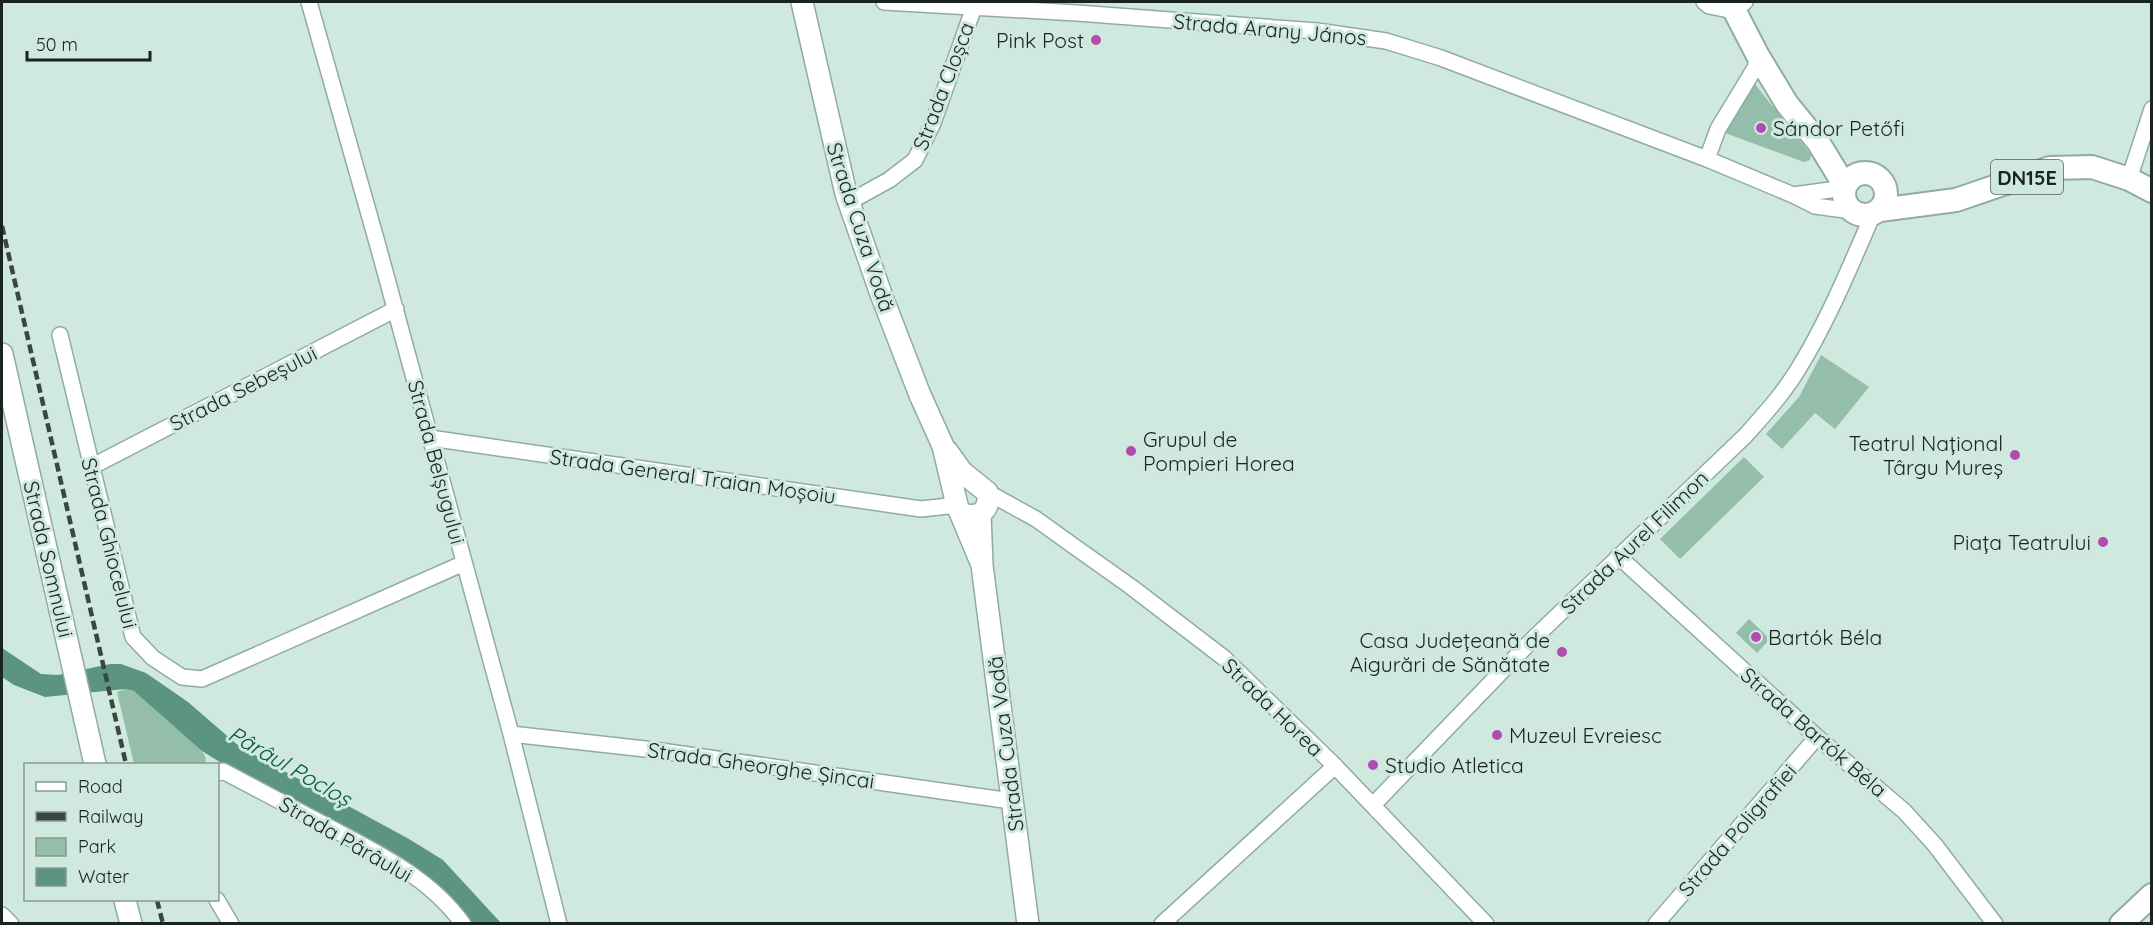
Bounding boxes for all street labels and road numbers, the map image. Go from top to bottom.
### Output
street label: Strada Arany János [1172,8,1368,50]
street label: Strada Cloșca [907,18,979,154]
street label: Strada Cuza Vodă [821,139,901,315]
road number: DN15E [1991,160,2063,194]
street label: Strada Sebeșului [165,340,321,436]
street label: Strada Belșugului [403,377,471,547]
street label: Strada General Traian Moșoiu [548,443,838,509]
street label: Strada Ghiocelului [76,455,144,631]
street label: Strada Aurel Filimon [1555,465,1713,619]
street label: Strada Somnului [18,478,80,640]
street label: Strada Horea [1217,652,1329,762]
street label: Strada Cuza Vodă [981,655,1029,833]
street label: Strada Bartók Béla [1736,662,1892,802]
street label: Strada Gheorghe Șincai [646,736,876,794]
street label: Strada Poligrafiei [1672,758,1802,902]
street label: Strada Pârâului [275,790,417,888]

